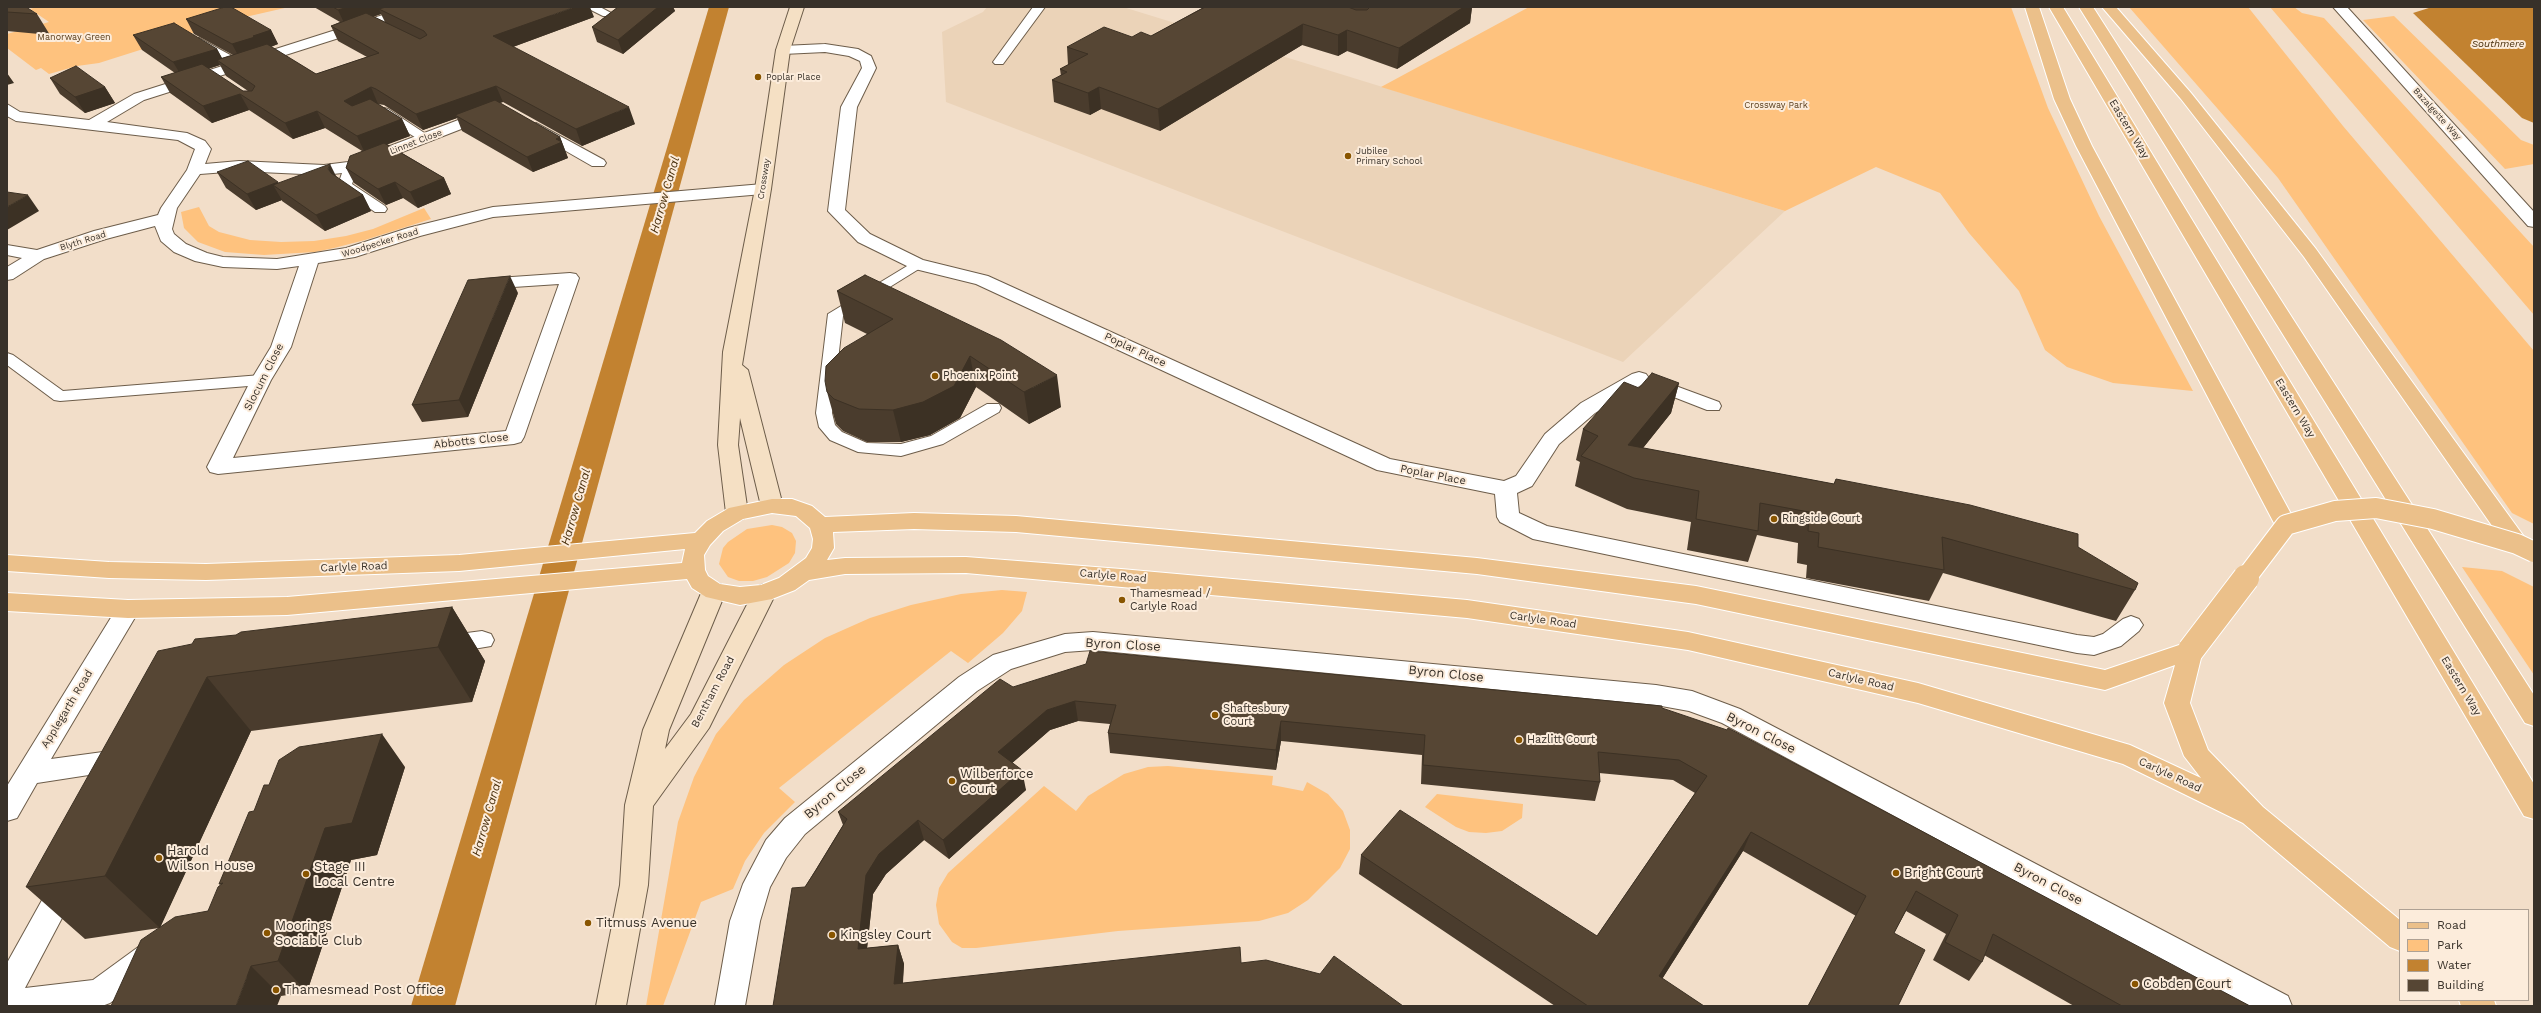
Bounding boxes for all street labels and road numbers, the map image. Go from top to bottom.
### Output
street label: Bazalgette Way [2411,86,2463,142]
street label: Eastern Way [2106,97,2152,161]
street label: Linnet Close [388,127,444,157]
street label: Crossway [755,158,773,200]
street label: Woodpecker Road [340,226,420,260]
street label: Blyth Road [59,229,107,253]
street label: Poplar Place [1102,330,1168,370]
street label: Slocum Close [241,341,287,413]
street label: Eastern Way [2272,376,2318,440]
street label: Abbotts Close [433,431,509,451]
street label: Poplar Place [1399,462,1467,488]
street label: Carlyle Road [320,559,388,575]
street label: Carlyle Road [1079,566,1147,586]
street label: Carlyle Road [1509,609,1577,631]
street label: Byron Close [1085,635,1161,655]
street label: Bentham Road [689,654,737,730]
street label: Eastern Way [2438,654,2484,718]
street label: Byron Close [1408,662,1484,686]
street label: Carlyle Road [1827,666,1895,694]
street label: Applegarth Road [38,667,96,751]
street label: Byron Close [1724,709,1798,757]
street label: Carlyle Road [2137,755,2203,795]
street label: Byron Close [801,762,869,822]
street label: Byron Close [2011,859,2085,909]

